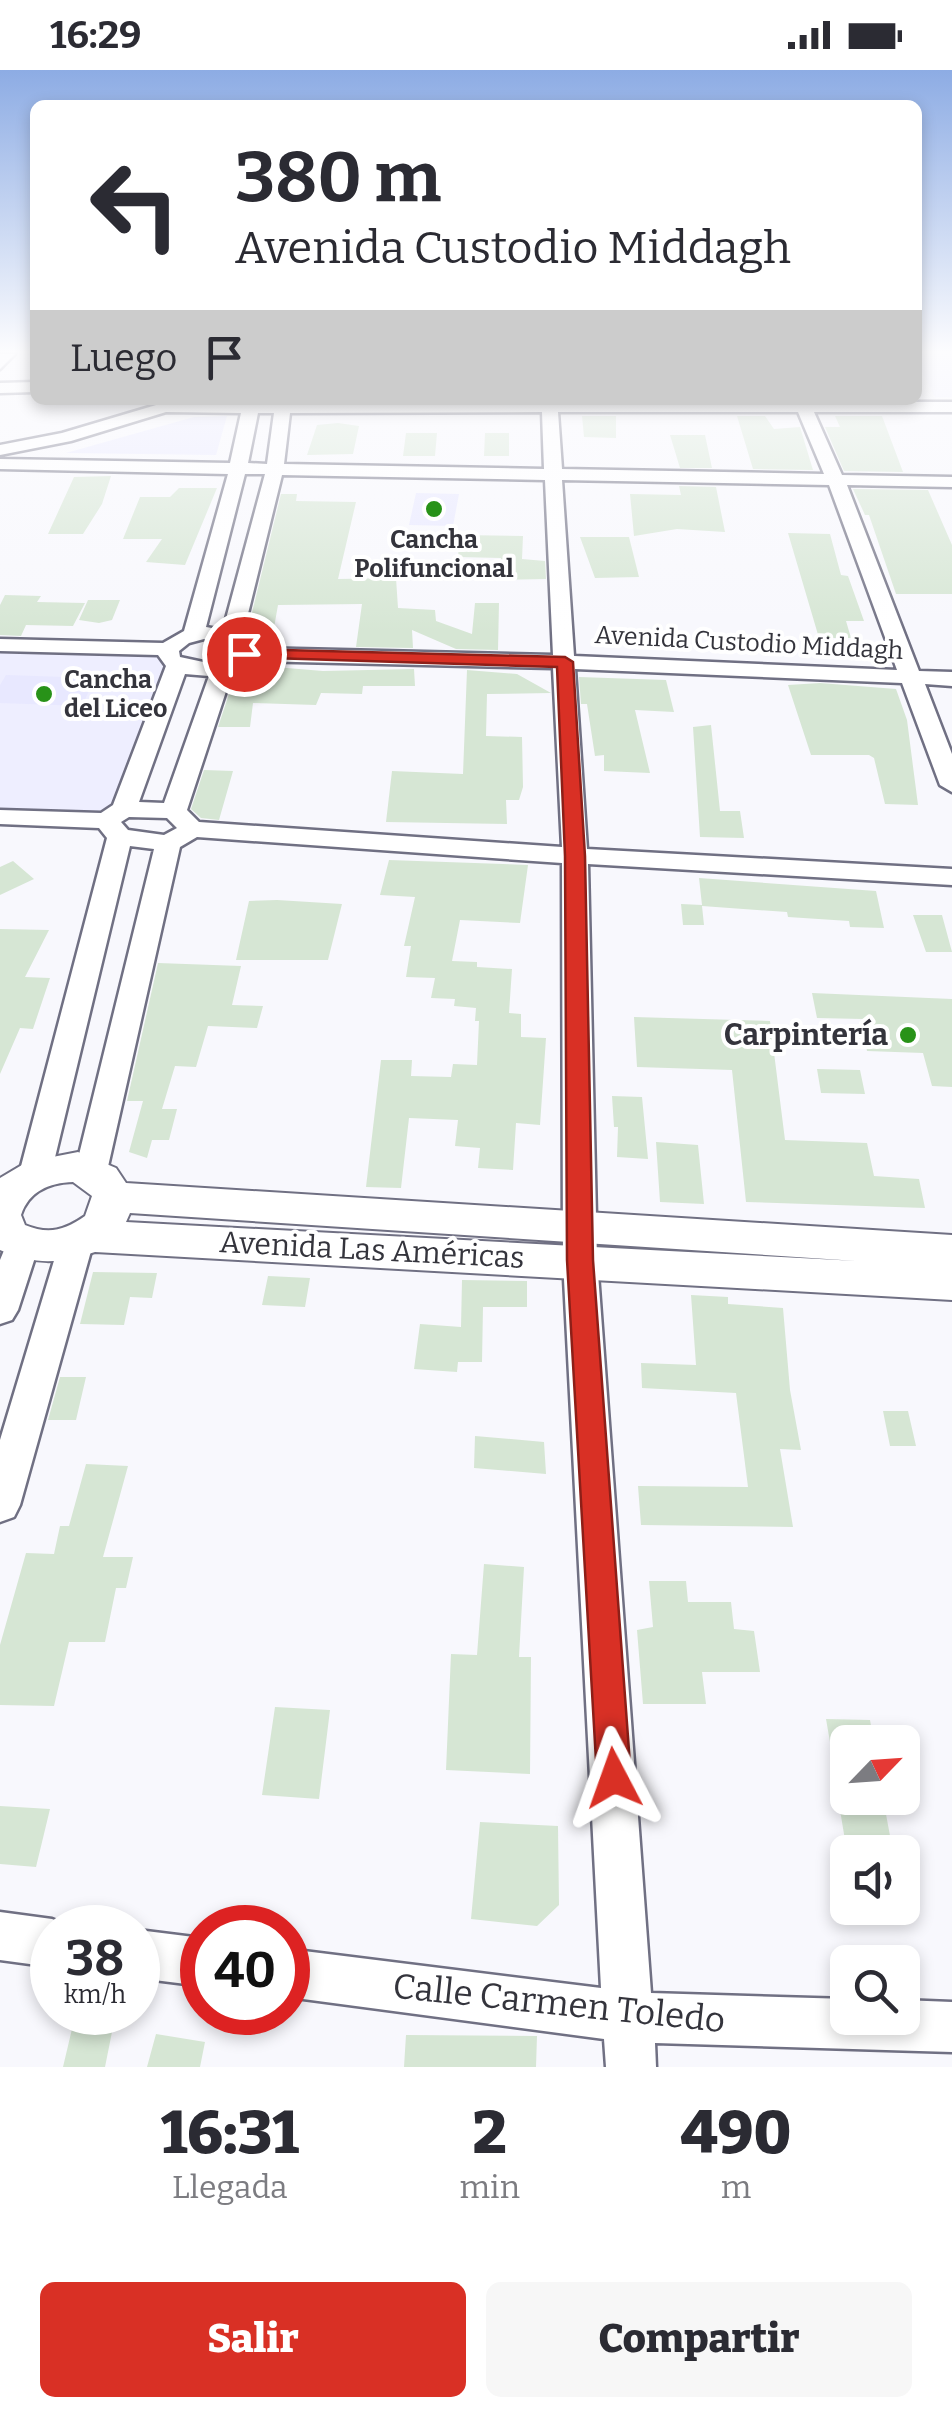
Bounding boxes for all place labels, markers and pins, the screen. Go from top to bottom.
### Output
marker: Cancha Polifuncional [423,498,445,520]
place label: Cancha Polifuncional [354,525,514,584]
pin [202,612,287,697]
place label: Cancha del Liceo [64,665,167,724]
marker: Cancha del Liceo [33,683,55,705]
place label: Carpintería [724,1017,888,1053]
marker: Carpintería [897,1024,919,1046]

